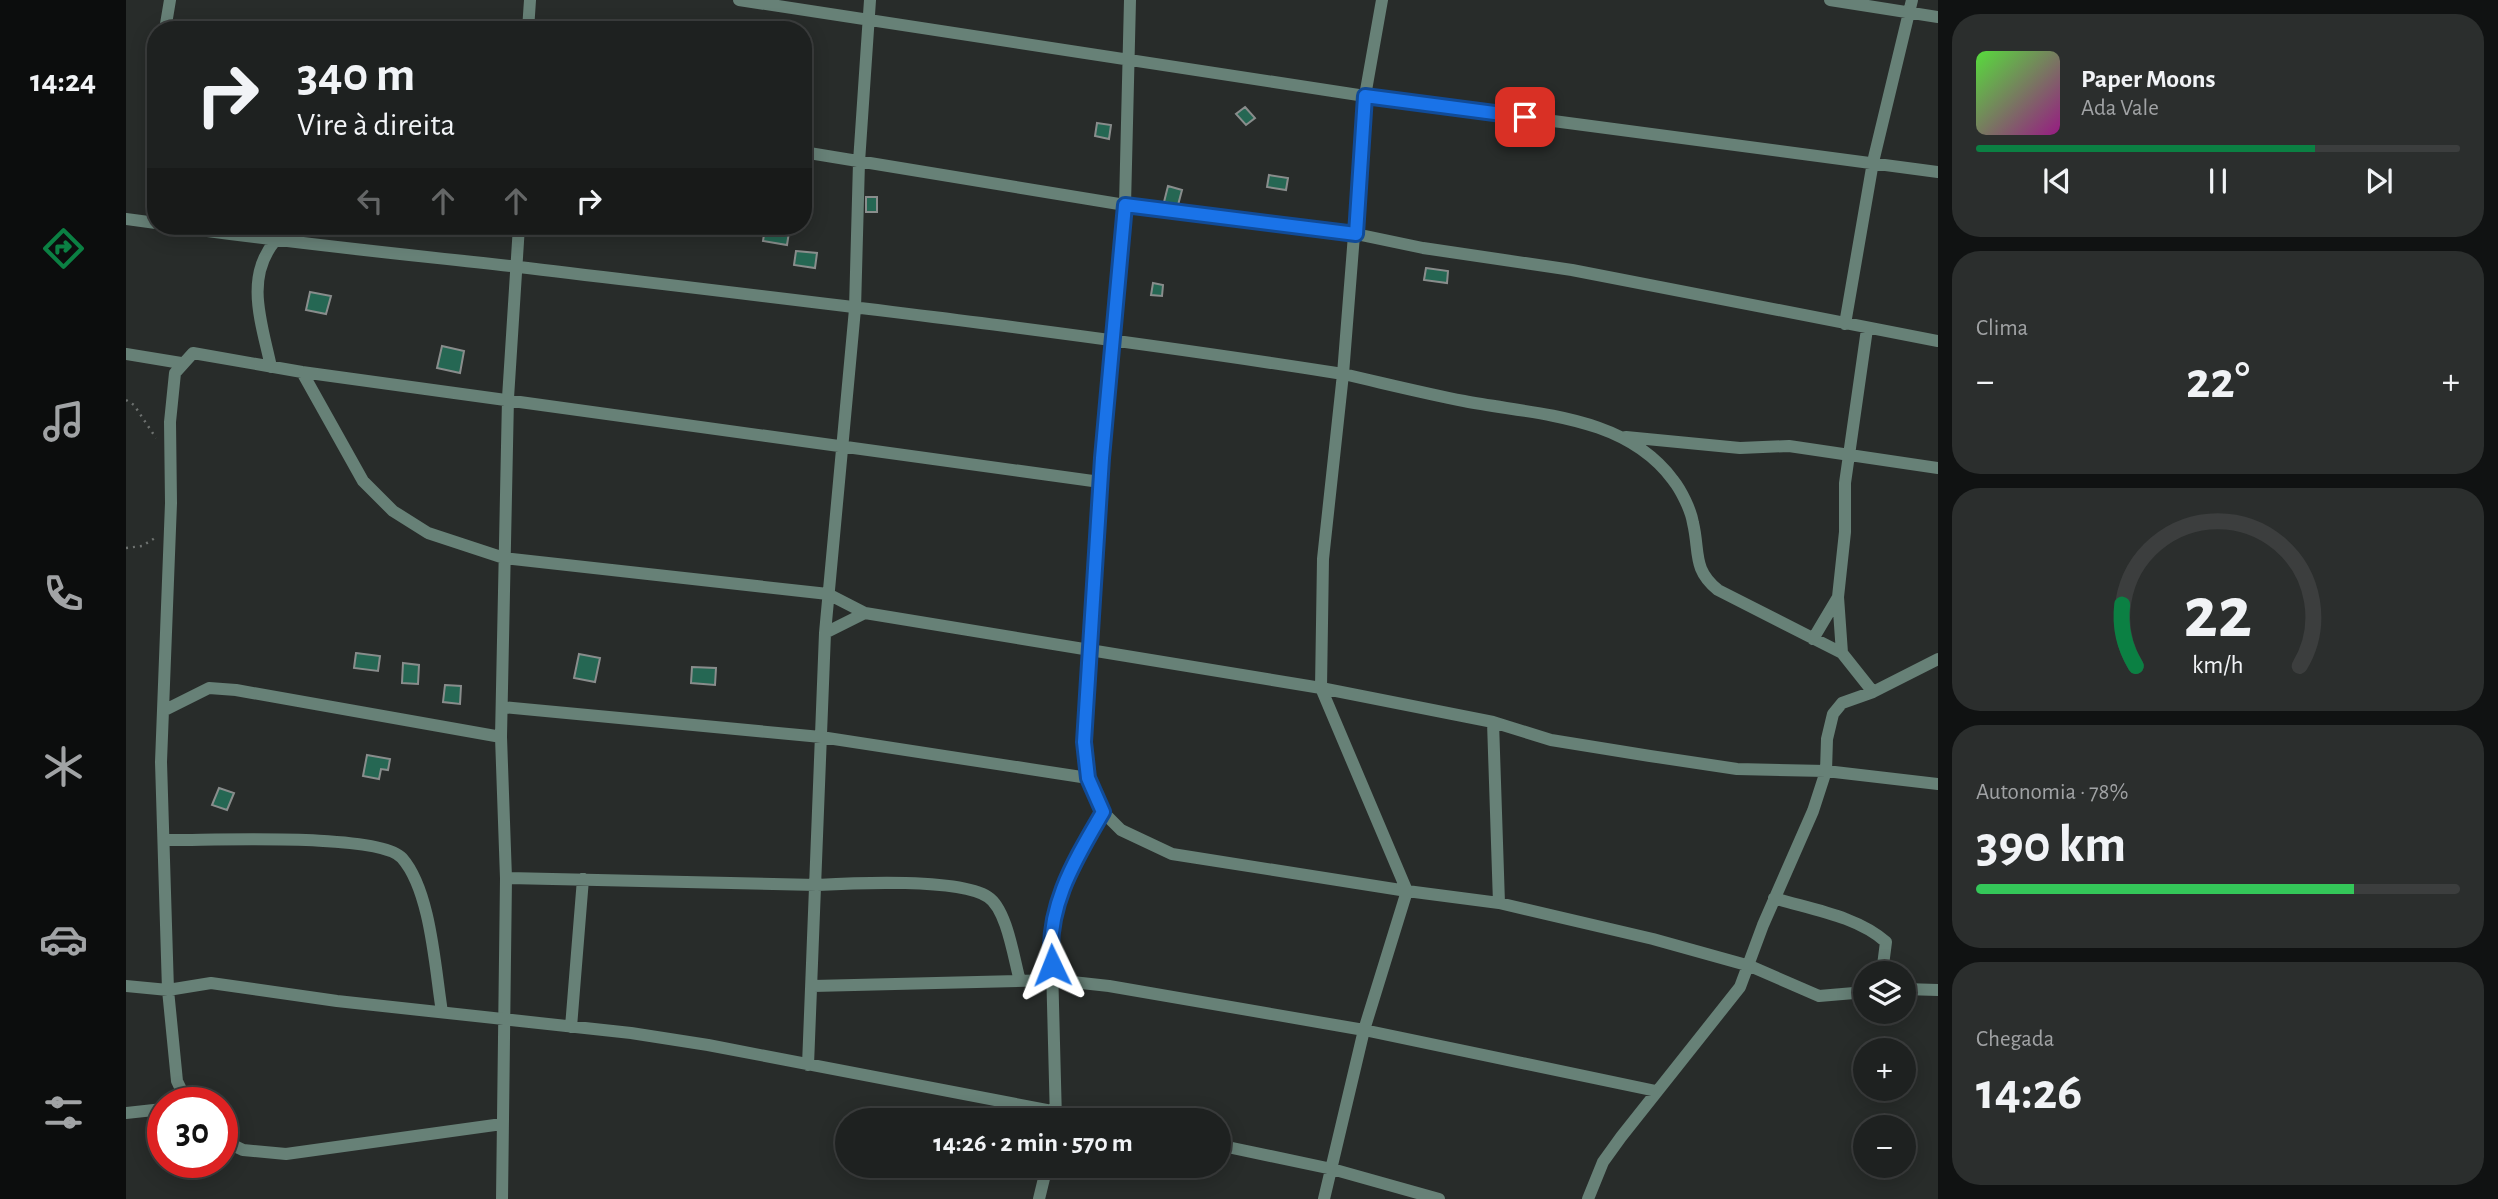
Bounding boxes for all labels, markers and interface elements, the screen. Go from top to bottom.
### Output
icon: right [182,49,273,140]
text: 340 m [297,51,415,100]
text: 14:24 [30,65,96,97]
text: Paper Moons [2081,66,2216,92]
pin [1495,87,1555,147]
text: Ada Vale [2081,97,2159,120]
icon: arrive [1506,98,1544,136]
text: Vire à direita [297,109,455,141]
icon: previous [2038,162,2076,200]
icon: pause [2199,162,2237,200]
icon: next [2360,162,2398,200]
icon: left [351,182,389,220]
icon: ahead [424,182,462,220]
icon: ahead [497,182,535,220]
icon: right [570,182,608,220]
icon: directions [39,224,88,273]
text: Clima [1976,317,2028,340]
text: 22° [2186,355,2250,407]
text: − [1976,363,1994,401]
text: + [2442,363,2460,401]
icon: music [39,397,88,446]
icon: phone [39,569,88,618]
text: 22 [2184,578,2252,651]
text: km/h [2192,652,2244,677]
icon: climate [39,742,88,791]
text: Autonomia · 78% [1976,781,2128,804]
text: 390 km [1976,819,2126,871]
icon: car [39,915,88,964]
position arrow [1015,928,1089,1002]
map controls [1853,961,1916,1178]
button: layers [1853,961,1916,1024]
text: Chegada [1976,1028,2054,1051]
button: + [1853,1038,1916,1101]
text: 14:26 [1976,1066,2082,1118]
speed limit sign: 30 [147,1087,238,1178]
icon: filters [39,1088,88,1137]
button: − [1853,1115,1916,1178]
text: 14:26 · 2 min · 570 m [933,1130,1133,1156]

